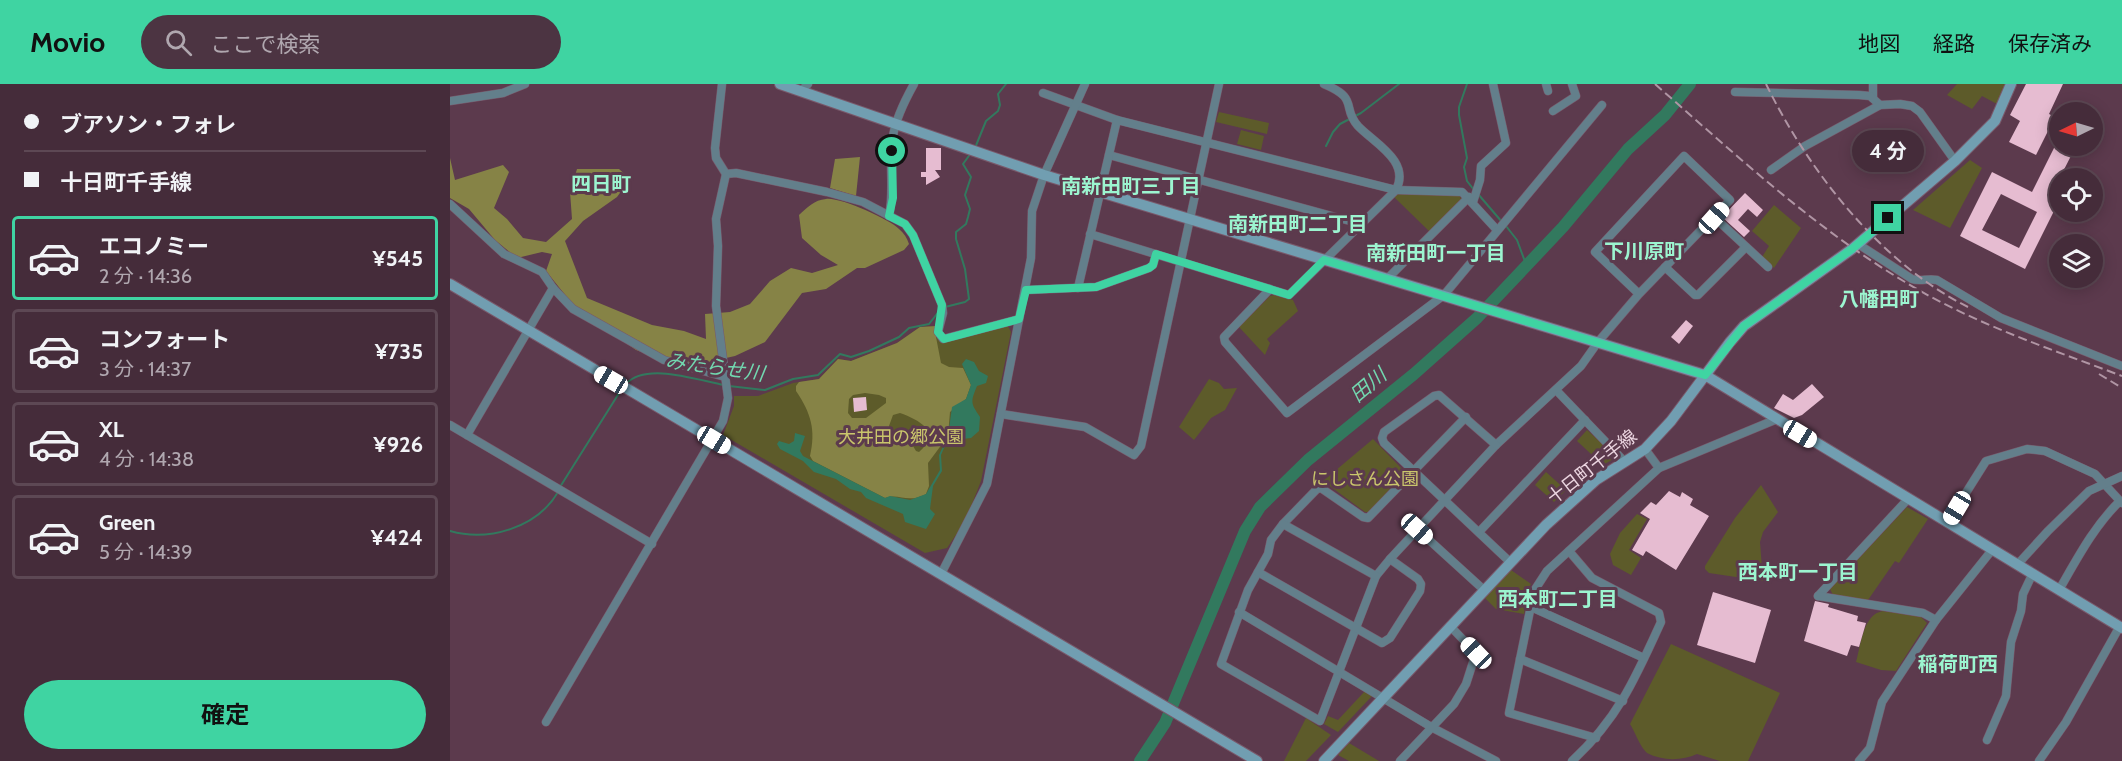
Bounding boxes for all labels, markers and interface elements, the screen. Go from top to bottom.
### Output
search box [141,15,561,69]
text: Movio [30,25,105,59]
icon: search [162,26,195,59]
text: ここで検索 [210,31,320,58]
text: 地図 [1858,31,1900,56]
text: 経路 [1933,31,1975,56]
text: 保存済み [2008,31,2092,56]
north arrow [2049,102,2103,156]
map controls [2049,102,2103,288]
text: ブアソン・フォレ [60,111,236,138]
callout: 4 分 [1852,131,1924,173]
route start [878,137,905,164]
text: 4 分 [1870,139,1906,163]
button: locate [2049,168,2103,222]
text: 十日町千手線 [60,169,192,196]
district label: 四日町 [571,172,631,196]
district label: 南新田町三丁目 [1061,174,1201,198]
car [1695,199,1733,237]
route end [1874,204,1901,231]
district label: 南新田町二丁目 [1228,212,1368,236]
icon: car [27,231,81,285]
text: エコノミー [99,233,209,260]
button: layers [2049,234,2103,288]
district label: 下川原町 [1604,239,1684,263]
district label: 南新田町一丁目 [1366,241,1506,265]
text: ¥545 [372,245,423,272]
text: 2 分 · 14:36 [99,264,192,288]
district label: 八幡田町 [1839,287,1919,311]
icon: car [27,324,81,378]
text: コンフォート [99,326,230,353]
text: ¥735 [375,338,423,365]
water label: みたらせ川 [664,348,768,386]
text: 3 分 · 14:37 [99,357,191,381]
water label: 田川 [1345,362,1393,407]
car [591,363,631,397]
text: XL [99,416,124,443]
icon: car [27,417,81,471]
car [1780,417,1820,451]
car [694,423,734,457]
street label: 十日町千手線 [1543,425,1641,509]
park label: 大井田の郷公園 [838,426,964,448]
text: ¥926 [373,431,423,458]
text: 4 分 · 14:38 [99,447,194,471]
park label: にしさん公園 [1311,468,1419,490]
car [1940,488,1974,528]
text: Green [99,509,155,536]
icon: car [27,510,81,564]
car [1398,510,1436,548]
text: ¥424 [371,524,423,551]
text: 5 分 · 14:39 [99,540,193,564]
district label: 西本町一丁目 [1738,560,1858,584]
district label: 西本町二丁目 [1498,587,1618,611]
car [1457,634,1495,672]
district label: 稲荷町西 [1918,652,1998,676]
button: 確定 [24,680,426,749]

